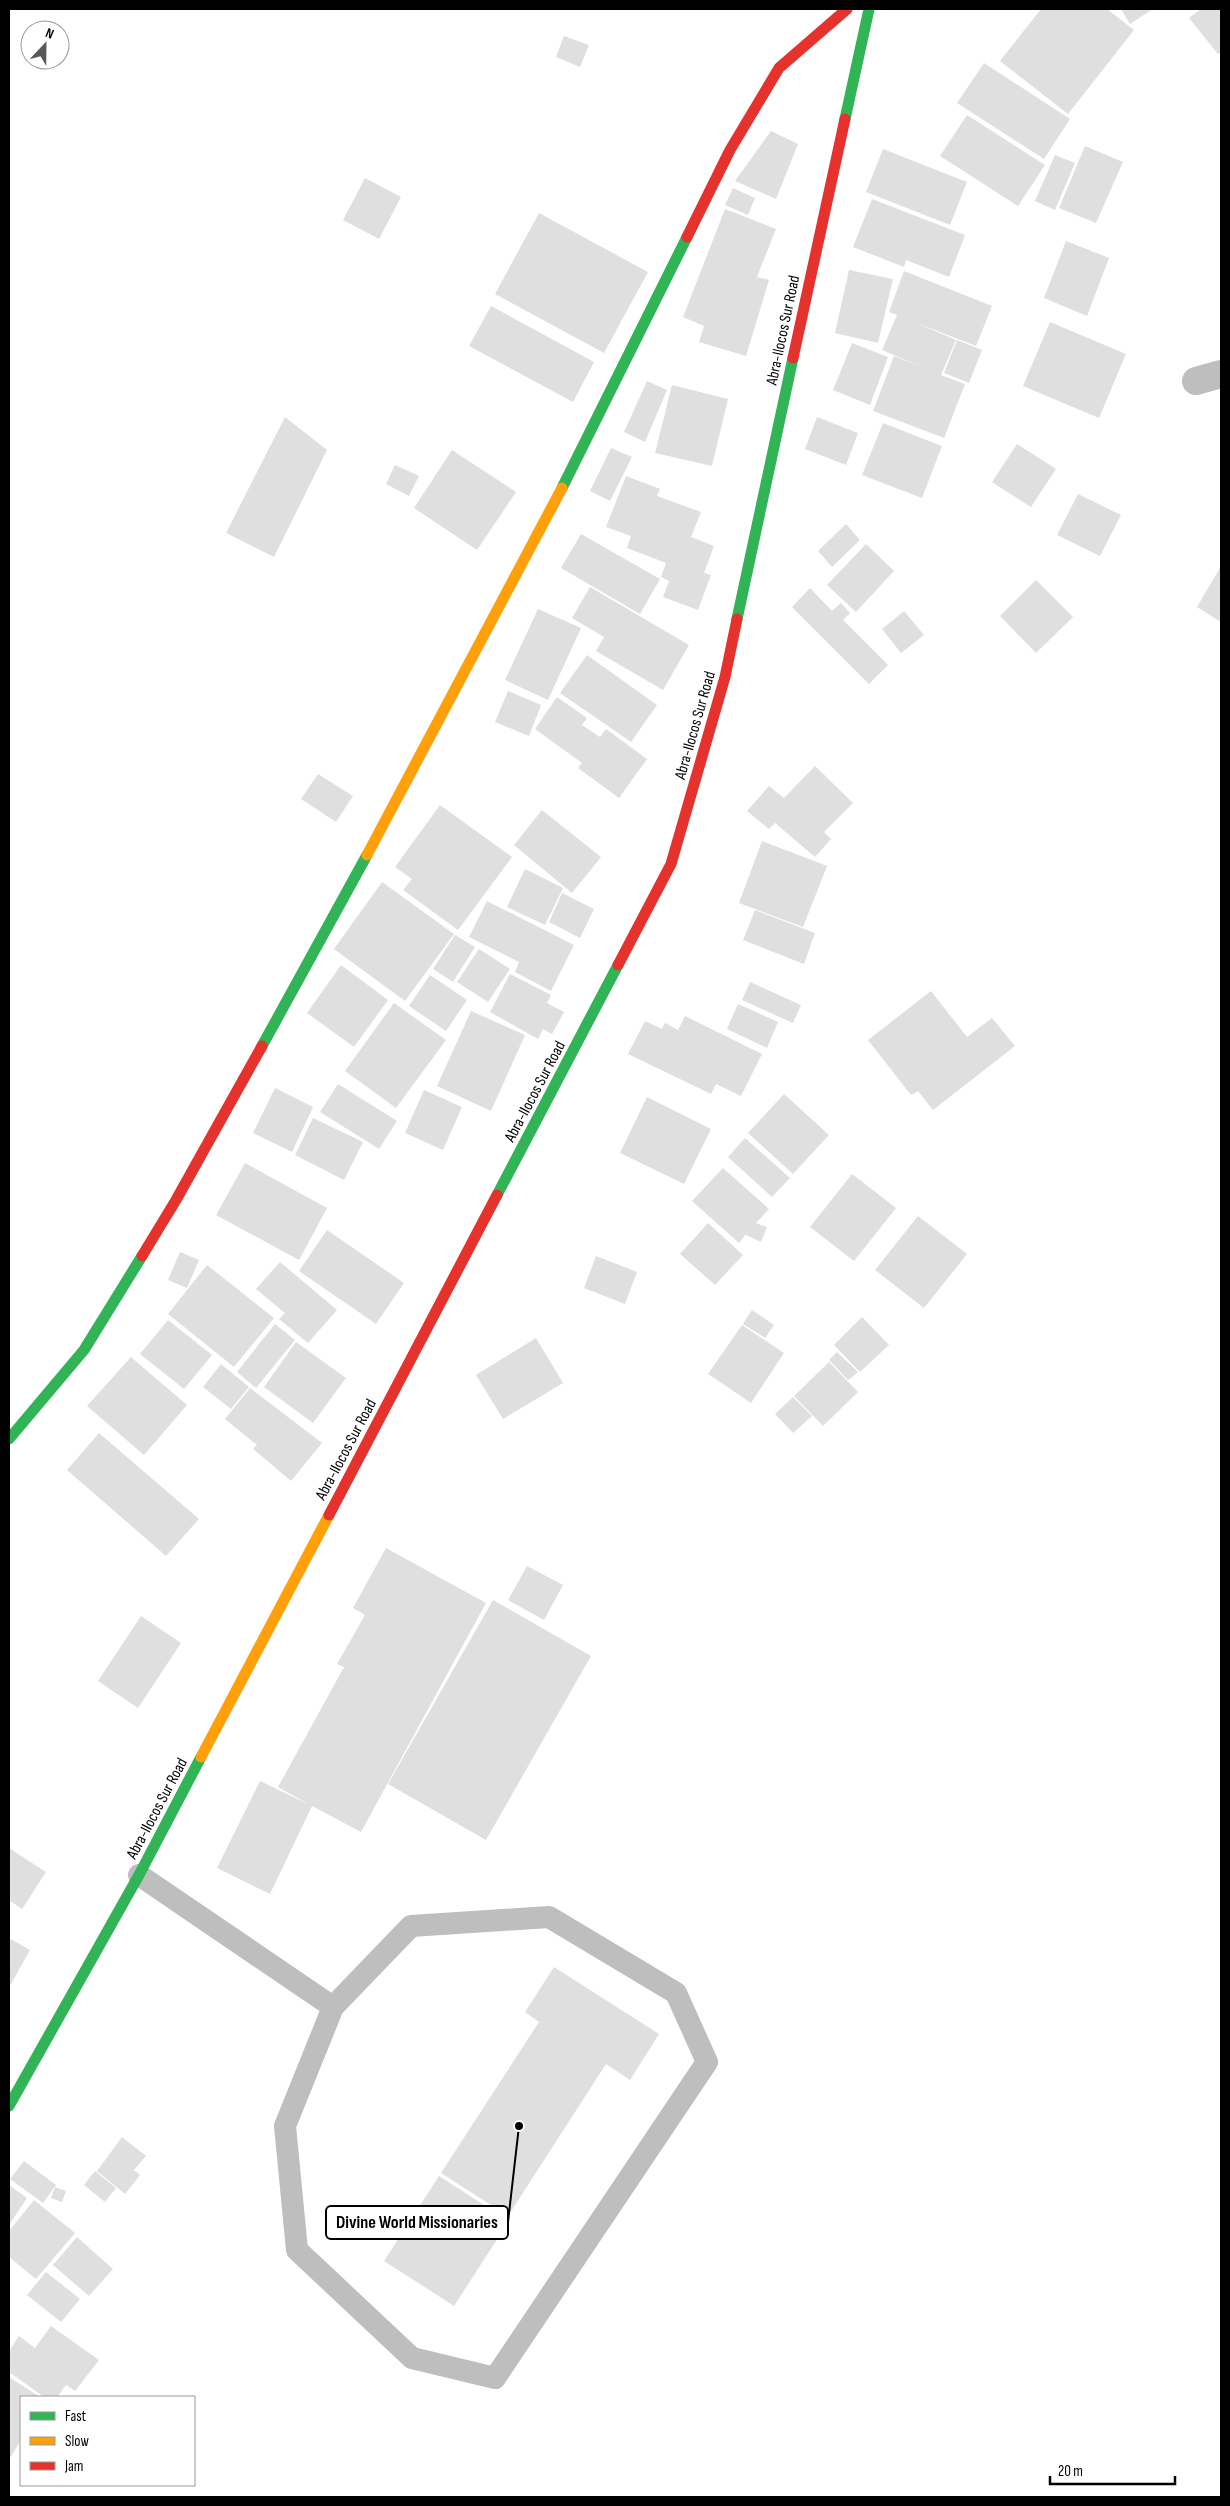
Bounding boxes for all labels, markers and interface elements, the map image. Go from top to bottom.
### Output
north arrow [20,20,70,70]
text: N [43,24,56,43]
street label: Abra-Ilocos Sur Road [762,274,804,388]
street label: Abra-Ilocos Sur Road [671,669,720,783]
street label: Abra-Ilocos Sur Road [500,1038,570,1146]
street label: Abra-Ilocos Sur Road [311,1396,381,1504]
street label: Abra-Ilocos Sur Road [122,1755,192,1863]
callout: Divine World Missionaries [326,2206,508,2239]
text: Divine World Missionaries [336,2212,498,2233]
legend [20,2396,195,2486]
text: Fast [65,2407,87,2426]
text: Slow [65,2432,89,2451]
scale bar [1050,2454,1175,2486]
text: Jam [64,2457,83,2476]
text: 20 m [1058,2462,1083,2481]

